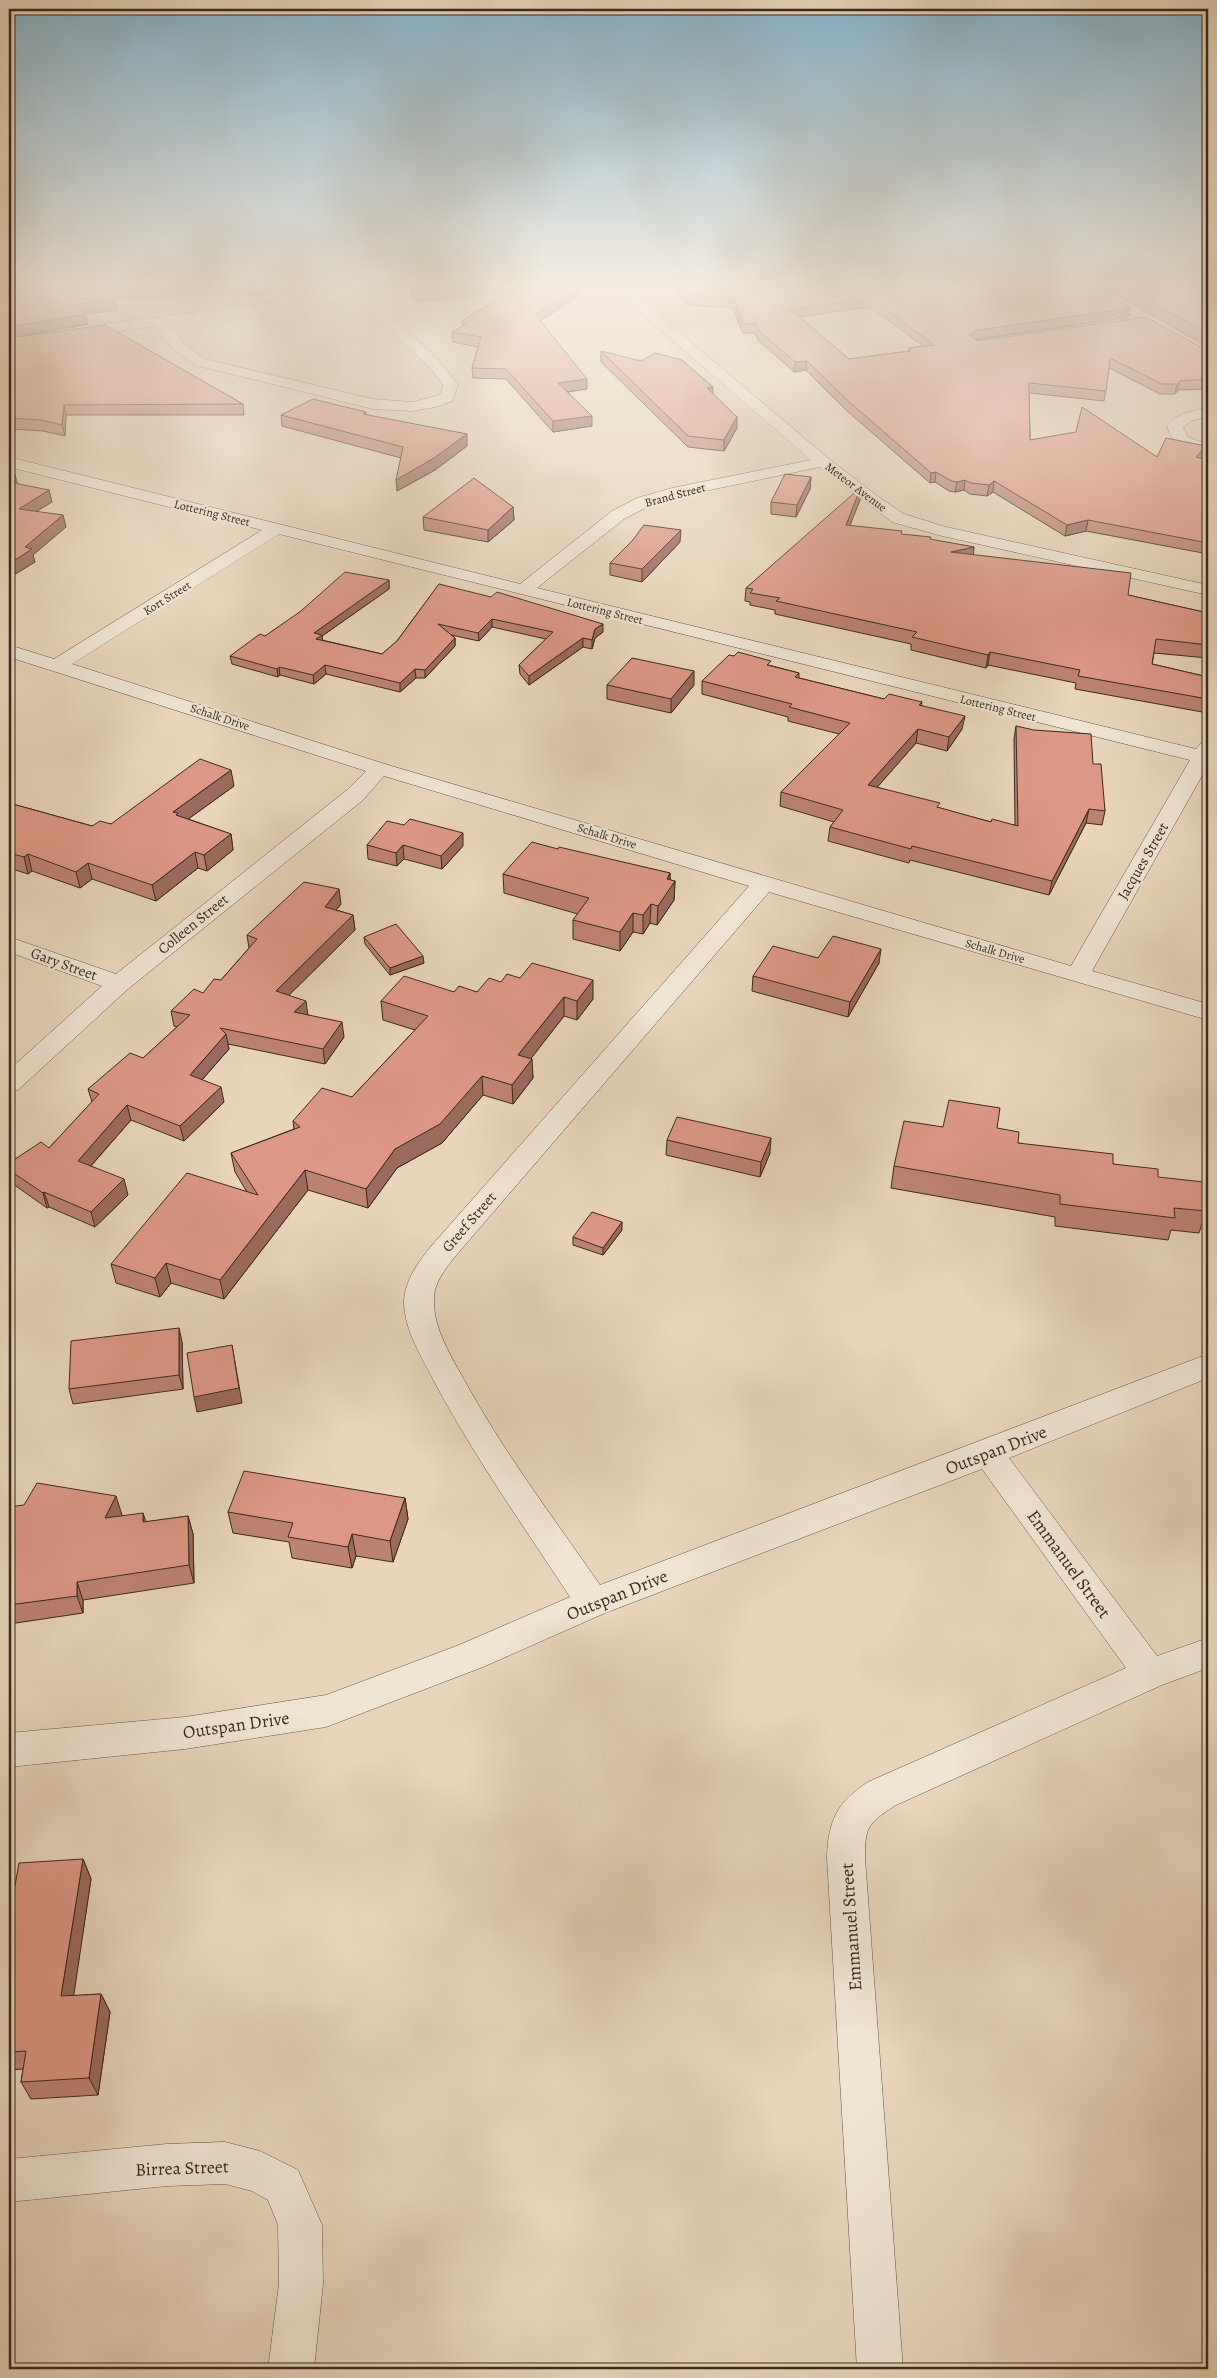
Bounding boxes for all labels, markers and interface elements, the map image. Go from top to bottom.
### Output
street label: Meteor Avenue [822,459,890,515]
street label: Brand Street [643,479,707,511]
street label: Lottering Street [172,496,252,530]
street label: Kort Street [140,577,194,619]
street label: Lottering Street [565,594,645,628]
street label: Lottering Street [958,691,1038,725]
street label: Schalk Drive [188,700,252,734]
street label: Schalk Drive [575,819,639,853]
street label: Jacques Street [1113,819,1173,903]
street label: Colleen Street [154,889,233,959]
street label: Schalk Drive [963,935,1027,967]
street label: Gary Street [28,943,100,985]
street label: Greef Street [437,1188,501,1256]
street label: Outspan Drive [942,1420,1050,1480]
street label: Emmanuel Street [1022,1505,1116,1623]
street label: Outspan Drive [563,1564,671,1626]
street label: Outspan Drive [181,1706,291,1744]
street label: Emmanuel Street [835,1862,867,1992]
street label: Birrea Street [135,2154,229,2182]

